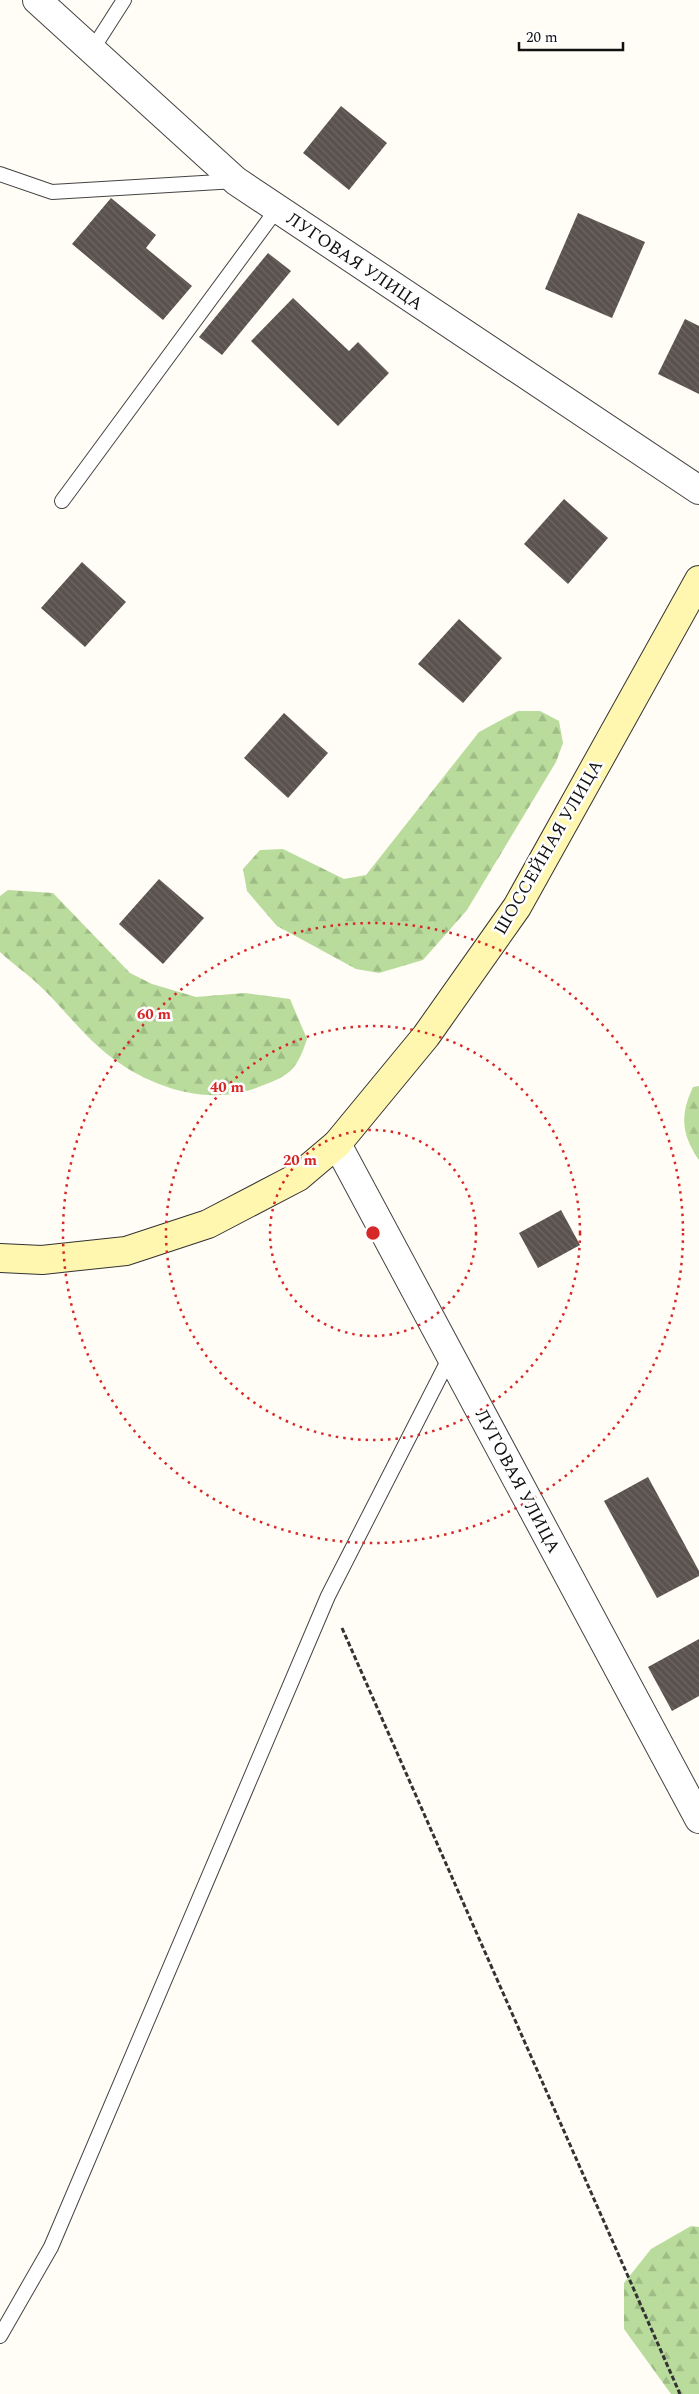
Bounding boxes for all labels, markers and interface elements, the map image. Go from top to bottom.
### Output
scale bar [519,20,623,52]
text: 20 m [526,26,558,49]
street label: ЛУГОВАЯ УЛИЦА [281,205,429,317]
street label: ШОССЕЙНАЯ УЛИЦА [487,754,610,940]
text: 60 m [137,1003,172,1026]
text: 40 m [210,1076,245,1099]
text: 20 m [283,1149,318,1172]
centre of rings [364,1224,382,1242]
street label: ЛУГОВАЯ УЛИЦА [468,1404,567,1558]

